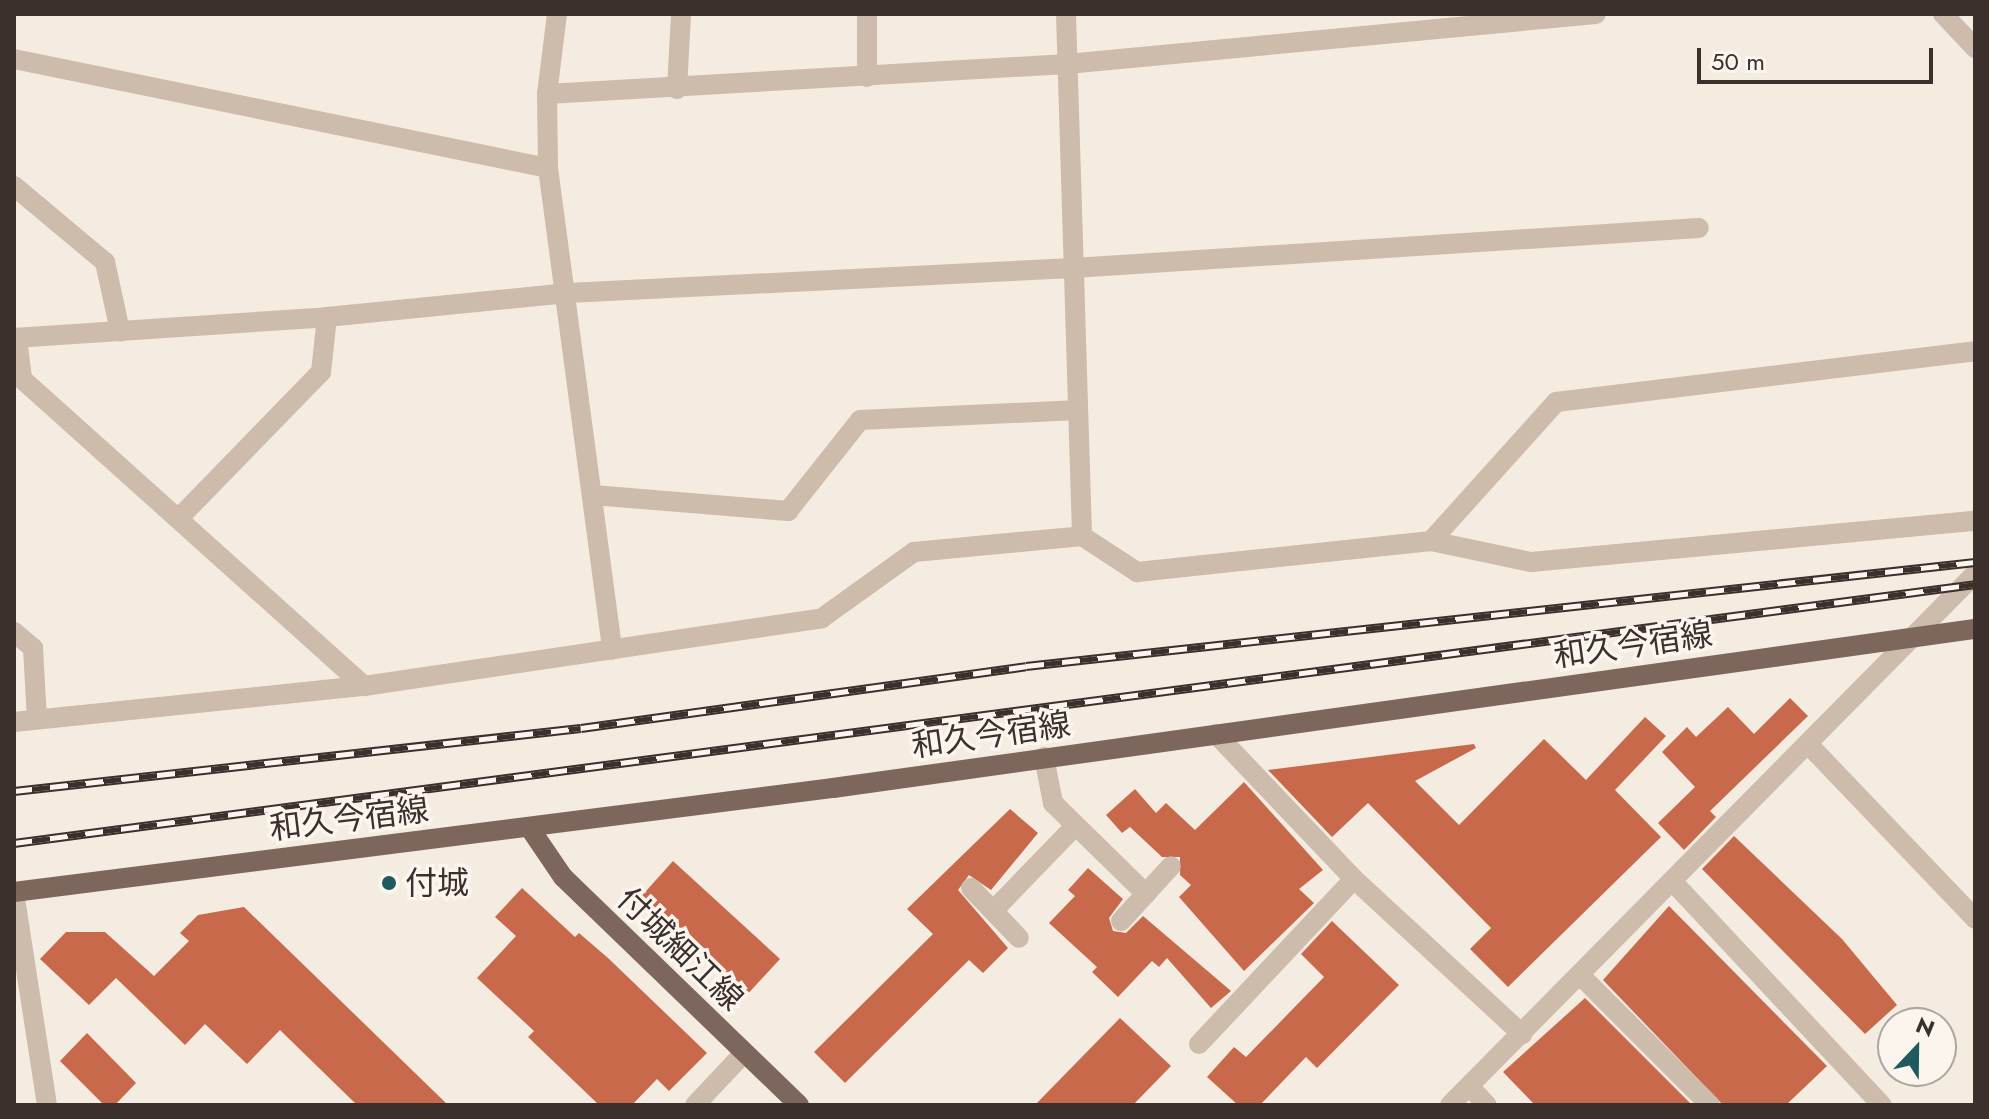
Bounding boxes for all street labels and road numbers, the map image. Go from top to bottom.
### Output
street label: 和久今宿線 [1551,615,1715,675]
street label: 和久今宿線 [909,705,1073,765]
street label: 和久今宿線 [267,790,431,848]
street label: 付城細江線 [609,880,751,1018]

